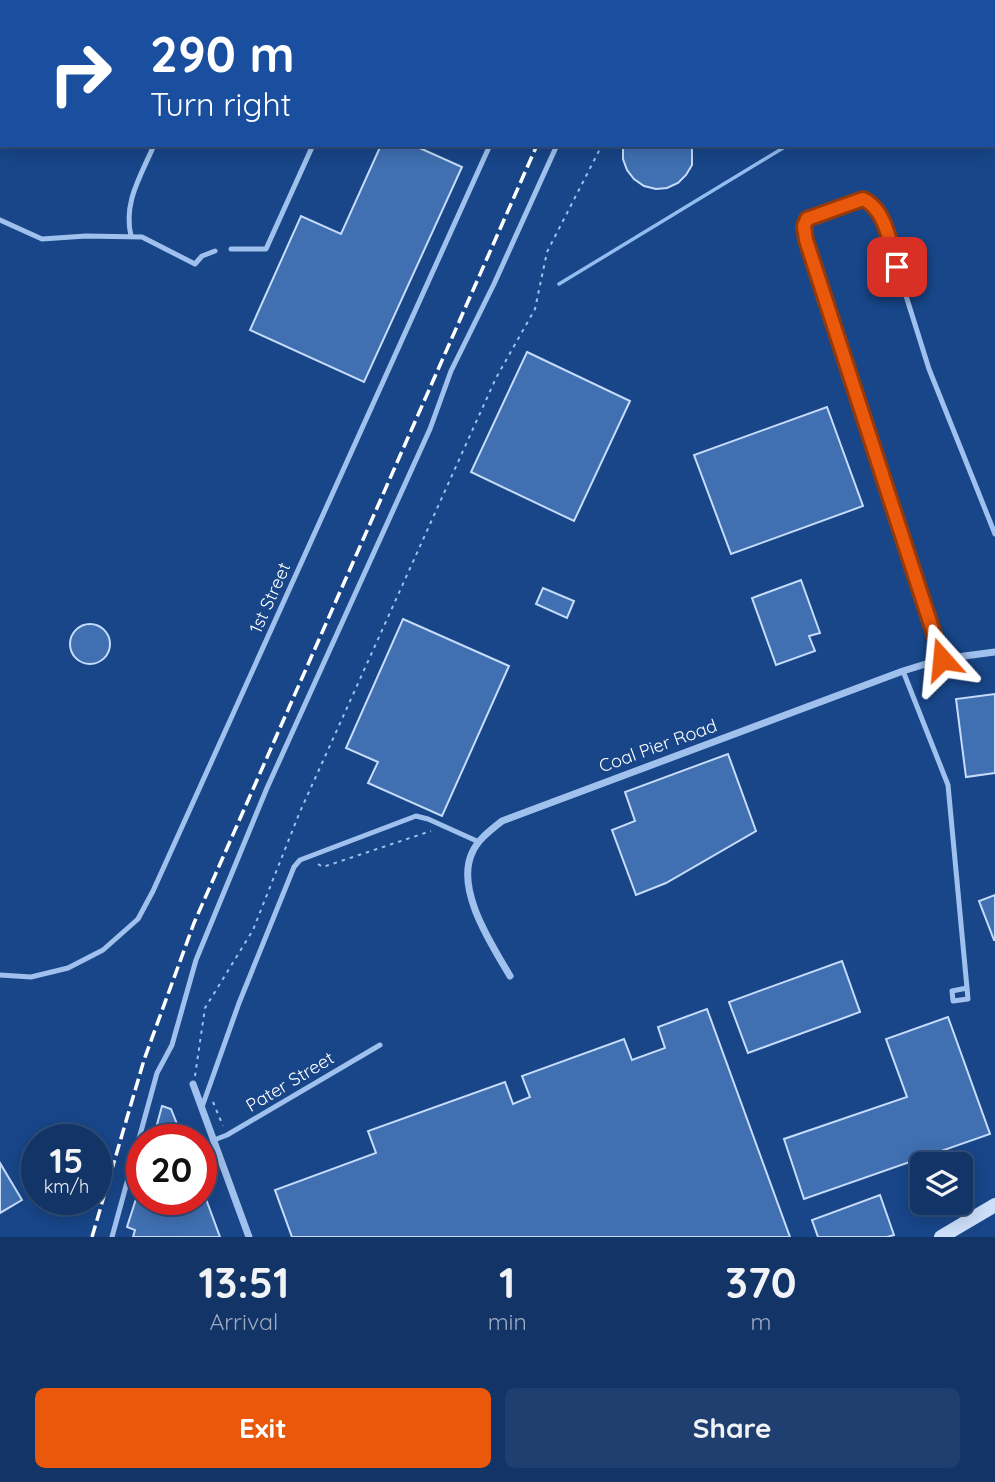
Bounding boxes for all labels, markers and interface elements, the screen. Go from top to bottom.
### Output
text: 290 m [150,23,295,84]
icon: right [35,28,126,119]
text: Turn right [150,84,291,124]
pin [867,237,927,297]
icon: arrive [878,248,916,286]
street label: 1st Street [244,559,295,637]
position arrow [905,622,979,696]
street label: Coal Pier Road [596,714,720,778]
street label: Pater Street [241,1046,338,1117]
speed limit sign: 20 [126,1124,217,1215]
text: 15 [50,1138,83,1182]
map controls [910,1152,973,1215]
button: layers [910,1152,973,1215]
text: km/h [44,1175,89,1198]
text: 13:51 [198,1256,289,1309]
text: 1 [499,1256,515,1309]
text: 370 [725,1256,797,1309]
text: Arrival [209,1307,278,1336]
text: min [488,1307,527,1336]
text: m [750,1307,771,1336]
button: Exit [35,1388,491,1468]
button: Share [505,1388,960,1468]

